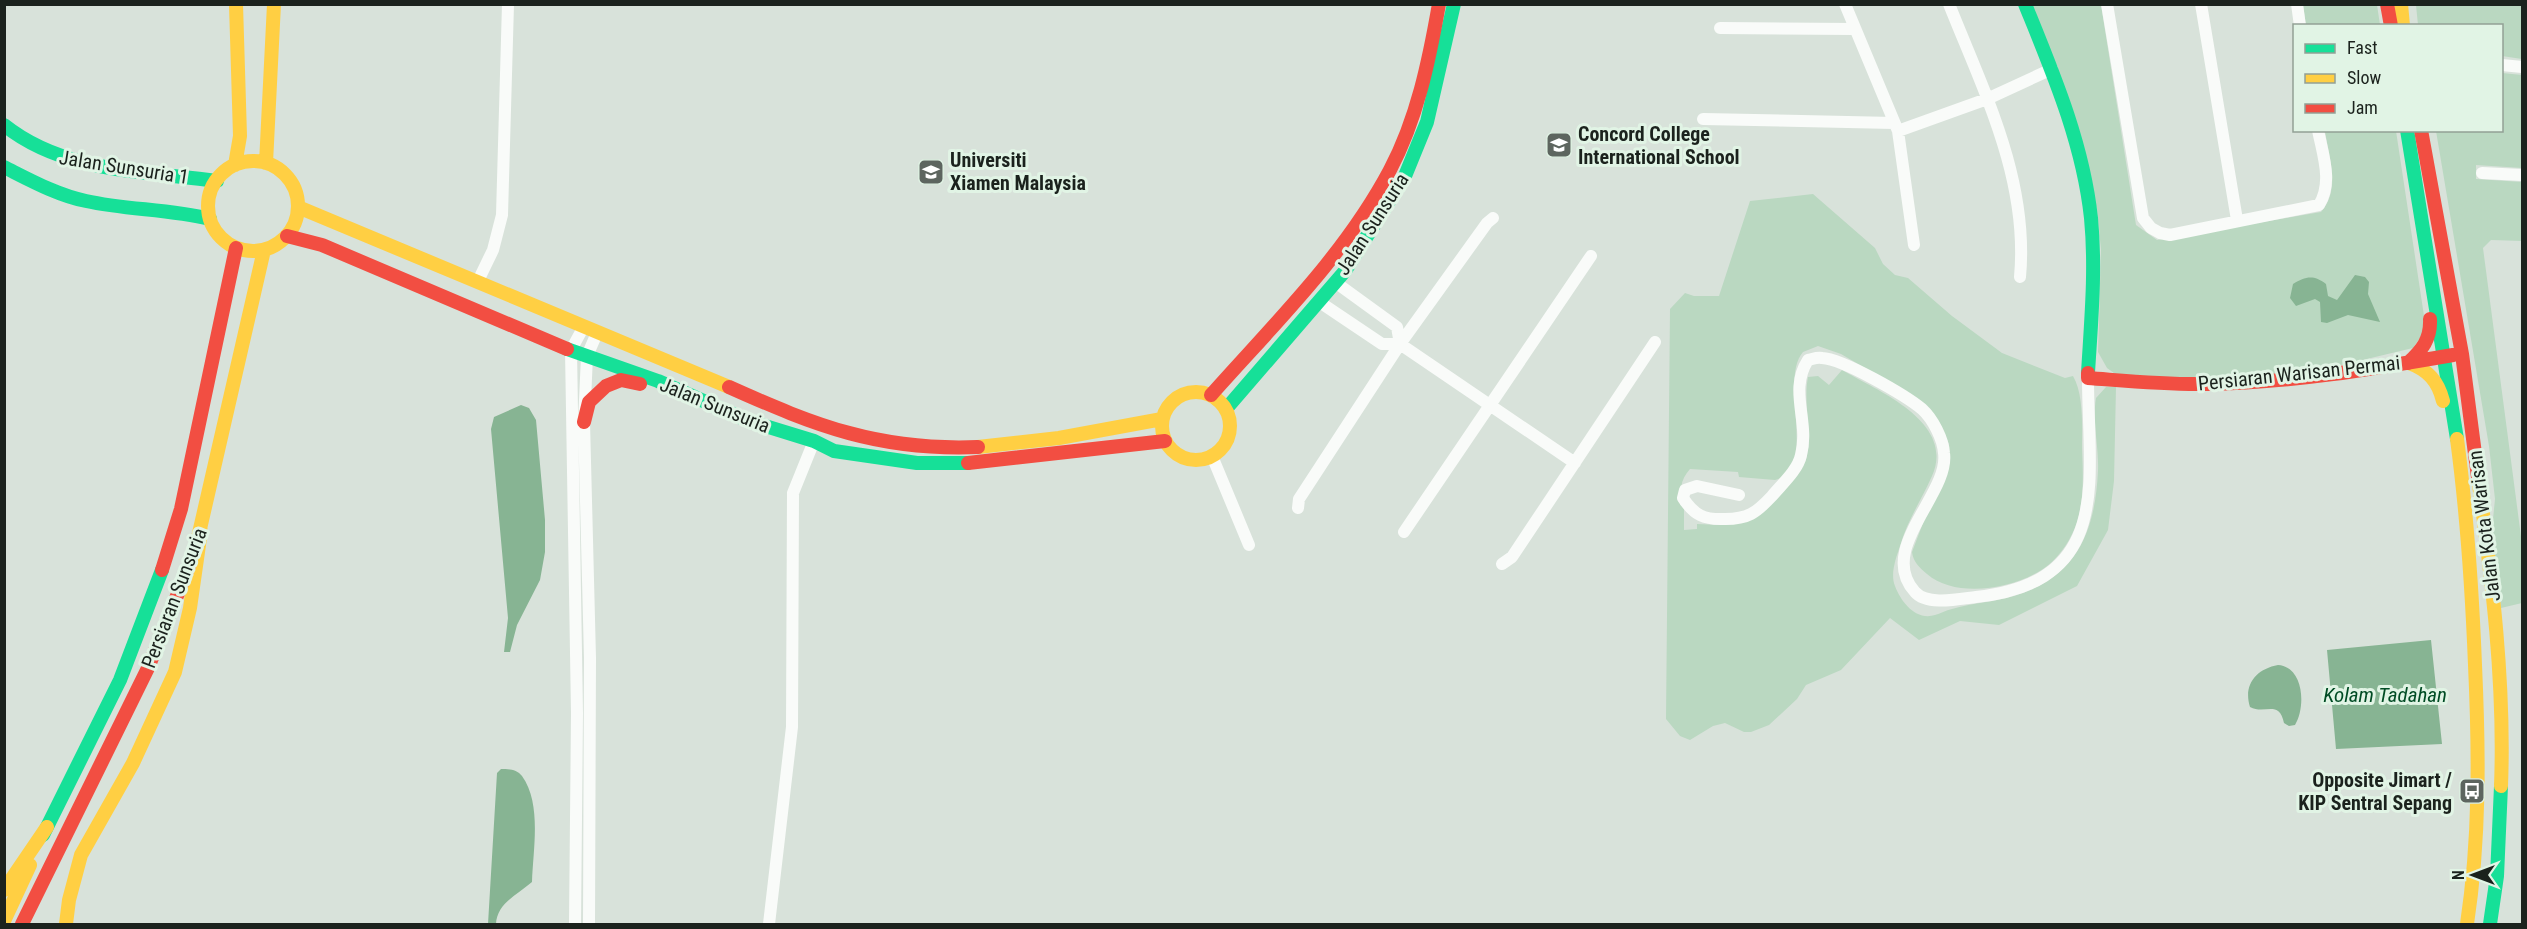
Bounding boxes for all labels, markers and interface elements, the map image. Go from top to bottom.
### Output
legend [2293,24,2503,132]
text: Fast [2347,37,2378,58]
text: Slow [2347,67,2382,88]
text: Jam [2347,97,2378,118]
place label: Concord College International School [1578,122,1740,169]
school or university icon: Concord College International School [1544,130,1574,160]
street label: Jalan Sunsuria 1 [57,145,191,189]
place label: Universiti Xiamen Malaysia [950,148,1086,195]
school or university icon: Universiti Xiamen Malaysia [916,157,946,187]
street label: Jalan Sunsuria [1330,169,1414,279]
street label: Persiaran Warisan Permai [2197,350,2401,396]
street label: Jalan Sunsuria [657,372,773,438]
street label: Jalan Kota Warisan [2463,449,2505,603]
street label: Persiaran Sunsuria [136,525,212,671]
water label: Kolam Tadahan [2323,683,2447,707]
place label: Opposite Jimart / KIP Sentral Sepang [2298,768,2452,815]
bus stop icon: Opposite Jimart / KIP Sentral Sepang [2457,776,2487,806]
north arrow [2443,845,2503,905]
text: N [2449,870,2468,880]

